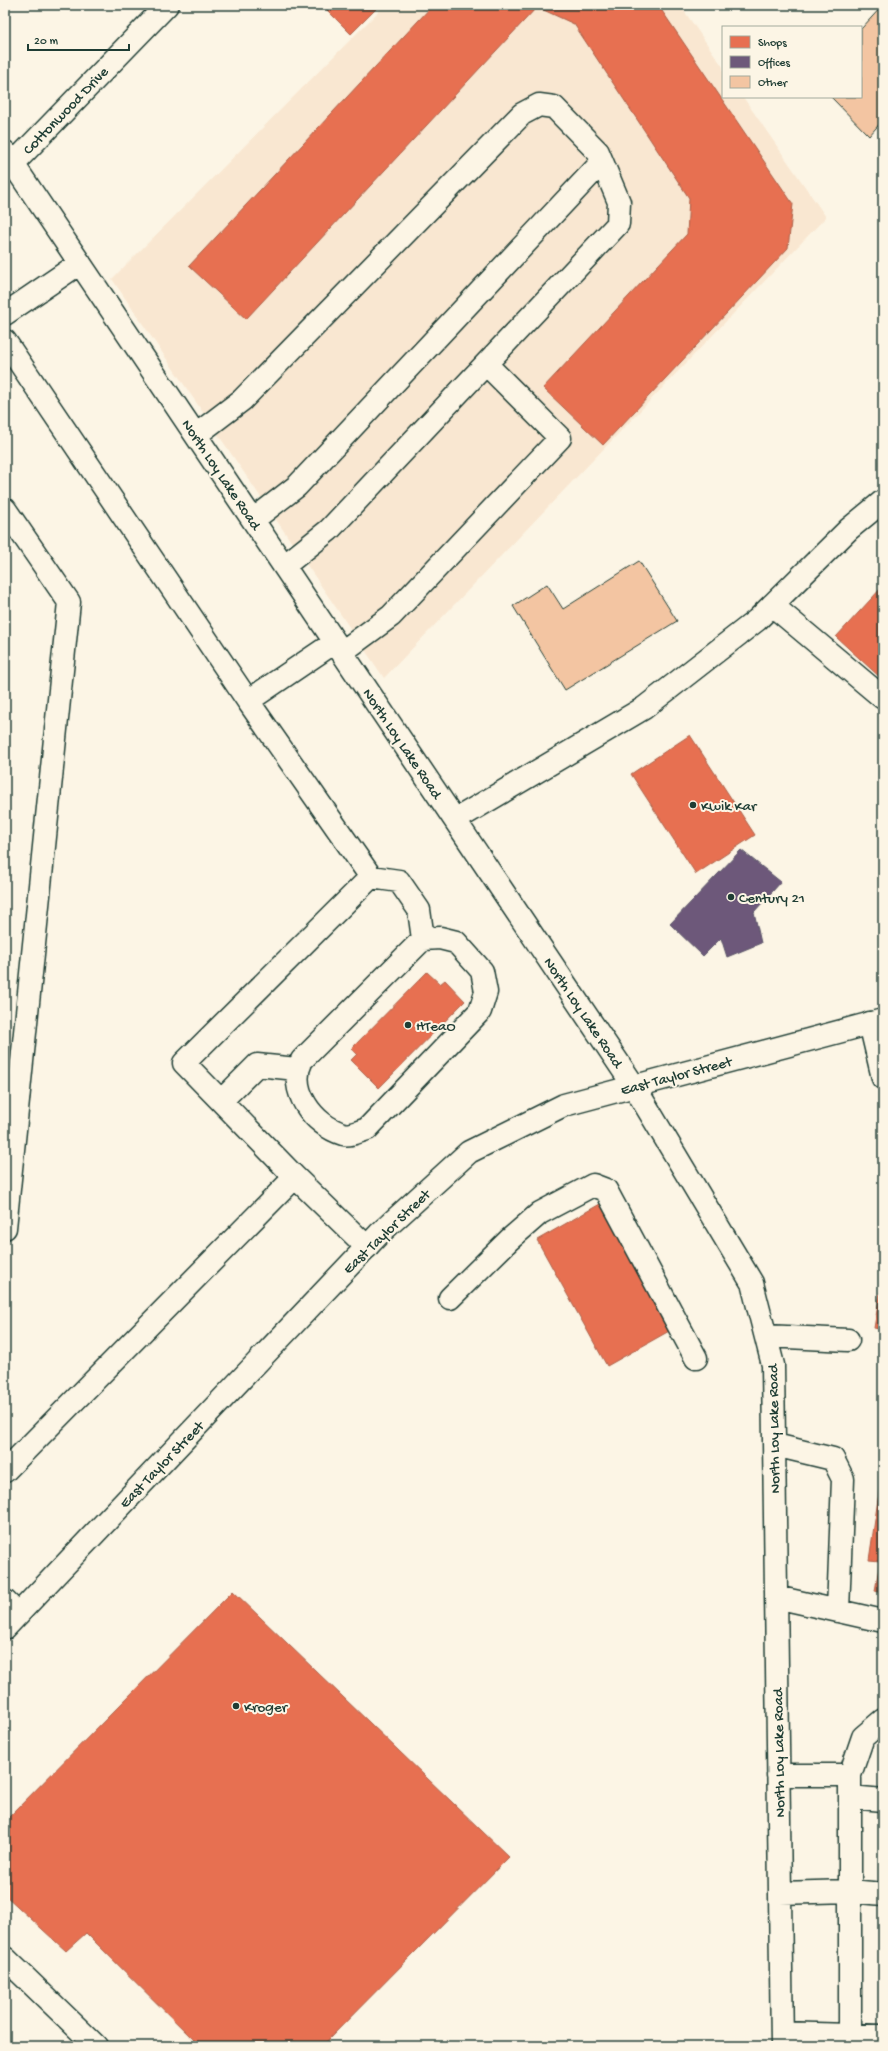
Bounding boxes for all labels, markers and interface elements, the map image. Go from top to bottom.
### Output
scale bar [28,26,129,52]
legend [722,26,862,98]
text: 20 m [34,35,59,49]
text: Shops [758,37,787,51]
text: Offices [758,57,790,71]
street label: Cottonwood Drive [20,63,113,159]
text: Other [758,77,789,91]
street label: North Loy Lake Road [177,416,265,535]
street label: North Loy Lake Road [358,685,446,804]
place label: Kwik Kar [701,798,758,816]
marker: Kwik Kar [688,800,698,810]
place label: Century 21 [739,890,805,908]
marker: Century 21 [726,892,736,902]
street label: North Loy Lake Road [539,954,627,1073]
place label: HTeaO [416,1018,455,1036]
marker: HTeaO [403,1020,413,1030]
street label: East Taylor Street [619,1053,736,1100]
street label: East Taylor Street [340,1185,436,1279]
street label: North Loy Lake Road [765,1363,785,1494]
street label: East Taylor Street [116,1417,210,1513]
street label: North Loy Lake Road [770,1687,790,1818]
place label: Kroger [244,1699,289,1717]
marker: Kroger [231,1701,241,1711]

